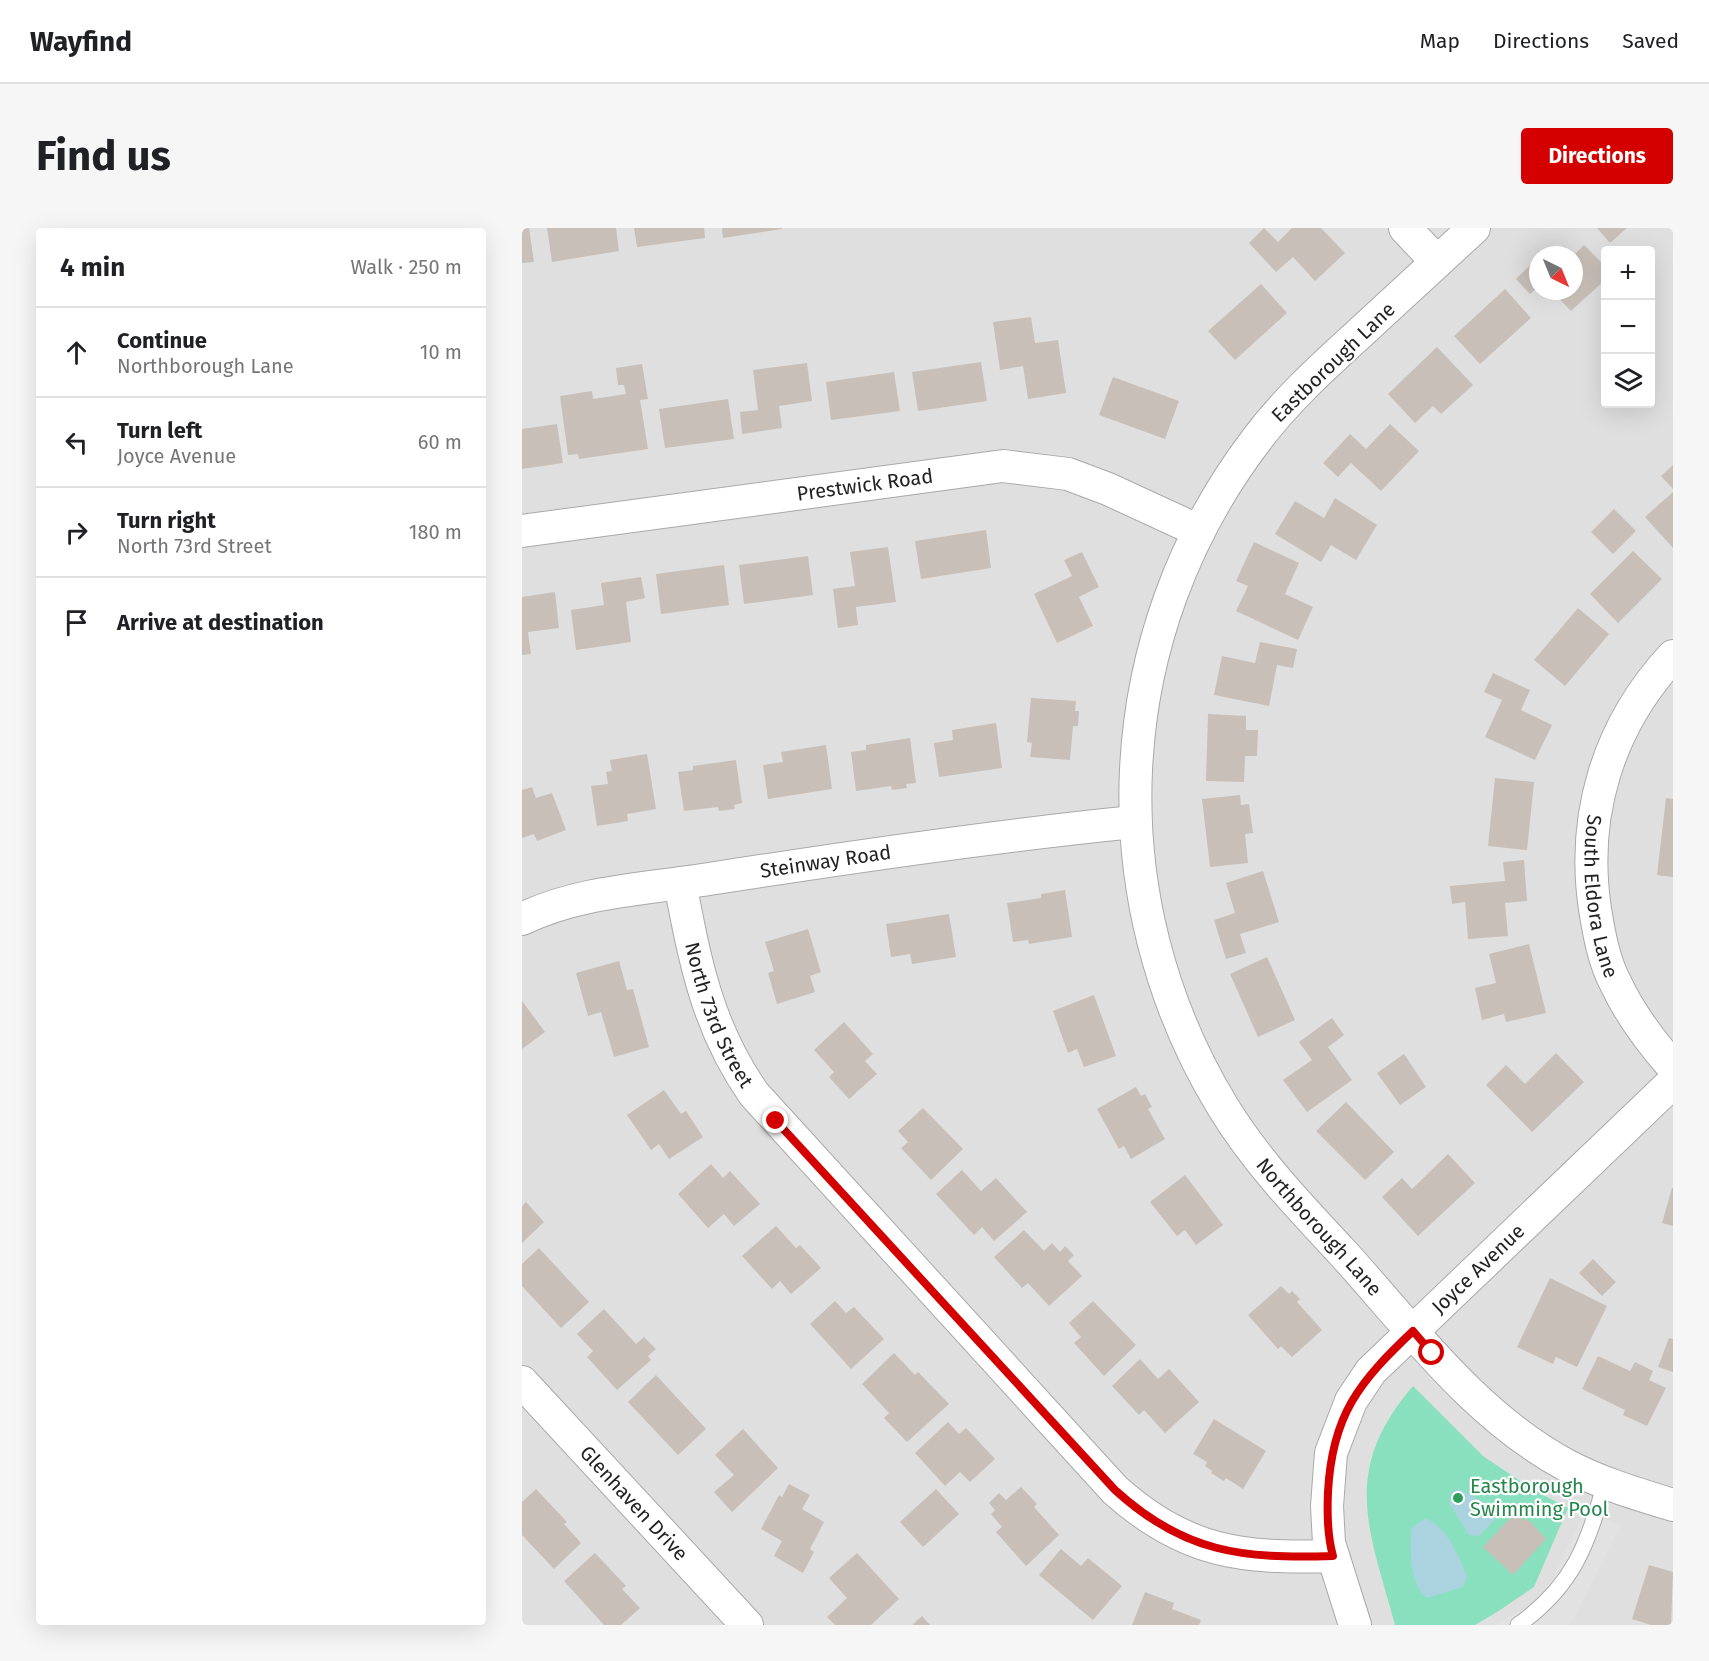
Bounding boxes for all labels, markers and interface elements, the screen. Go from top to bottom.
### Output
text: Wayfind [30,25,132,58]
text: Map [1420,28,1460,54]
text: Directions [1493,28,1589,54]
text: Saved [1622,28,1679,54]
button: Directions [1521,128,1673,184]
text: Find us [36,131,171,181]
north arrow [1529,246,1583,300]
map controls [1601,246,1655,408]
button: + [1601,246,1655,300]
text: 4 min [60,252,125,283]
text: Walk · 250 m [350,255,462,279]
street label: Eastborough Lane [1266,297,1400,427]
button: − [1601,300,1655,354]
text: Continue [117,327,207,354]
icon: ahead [60,336,93,369]
text: 10 m [420,340,462,364]
text: Northborough Lane [117,354,294,378]
button: layers [1601,354,1655,408]
text: Turn left [117,417,202,444]
icon: left [60,426,93,459]
text: 60 m [418,430,462,454]
text: Joyce Avenue [117,444,236,468]
street label: Prestwick Road [795,464,934,506]
text: Turn right [117,507,216,534]
icon: right [60,516,93,549]
text: 180 m [409,520,462,544]
text: North 73rd Street [117,534,272,558]
icon: arrive [60,606,93,639]
text: Arrive at destination [117,609,324,636]
street label: South Eldora Lane [1579,813,1624,982]
street label: Steinway Road [758,840,893,883]
street label: North 73rd Street [680,940,759,1093]
route end [762,1107,788,1133]
street label: Northborough Lane [1251,1153,1387,1301]
street label: Joyce Avenue [1427,1219,1529,1319]
route start [1418,1339,1444,1365]
street label: Glenhaven Drive [575,1441,693,1566]
place label: Eastborough Swimming Pool [1470,1474,1609,1521]
marker: Eastborough Swimming Pool [1451,1491,1465,1505]

